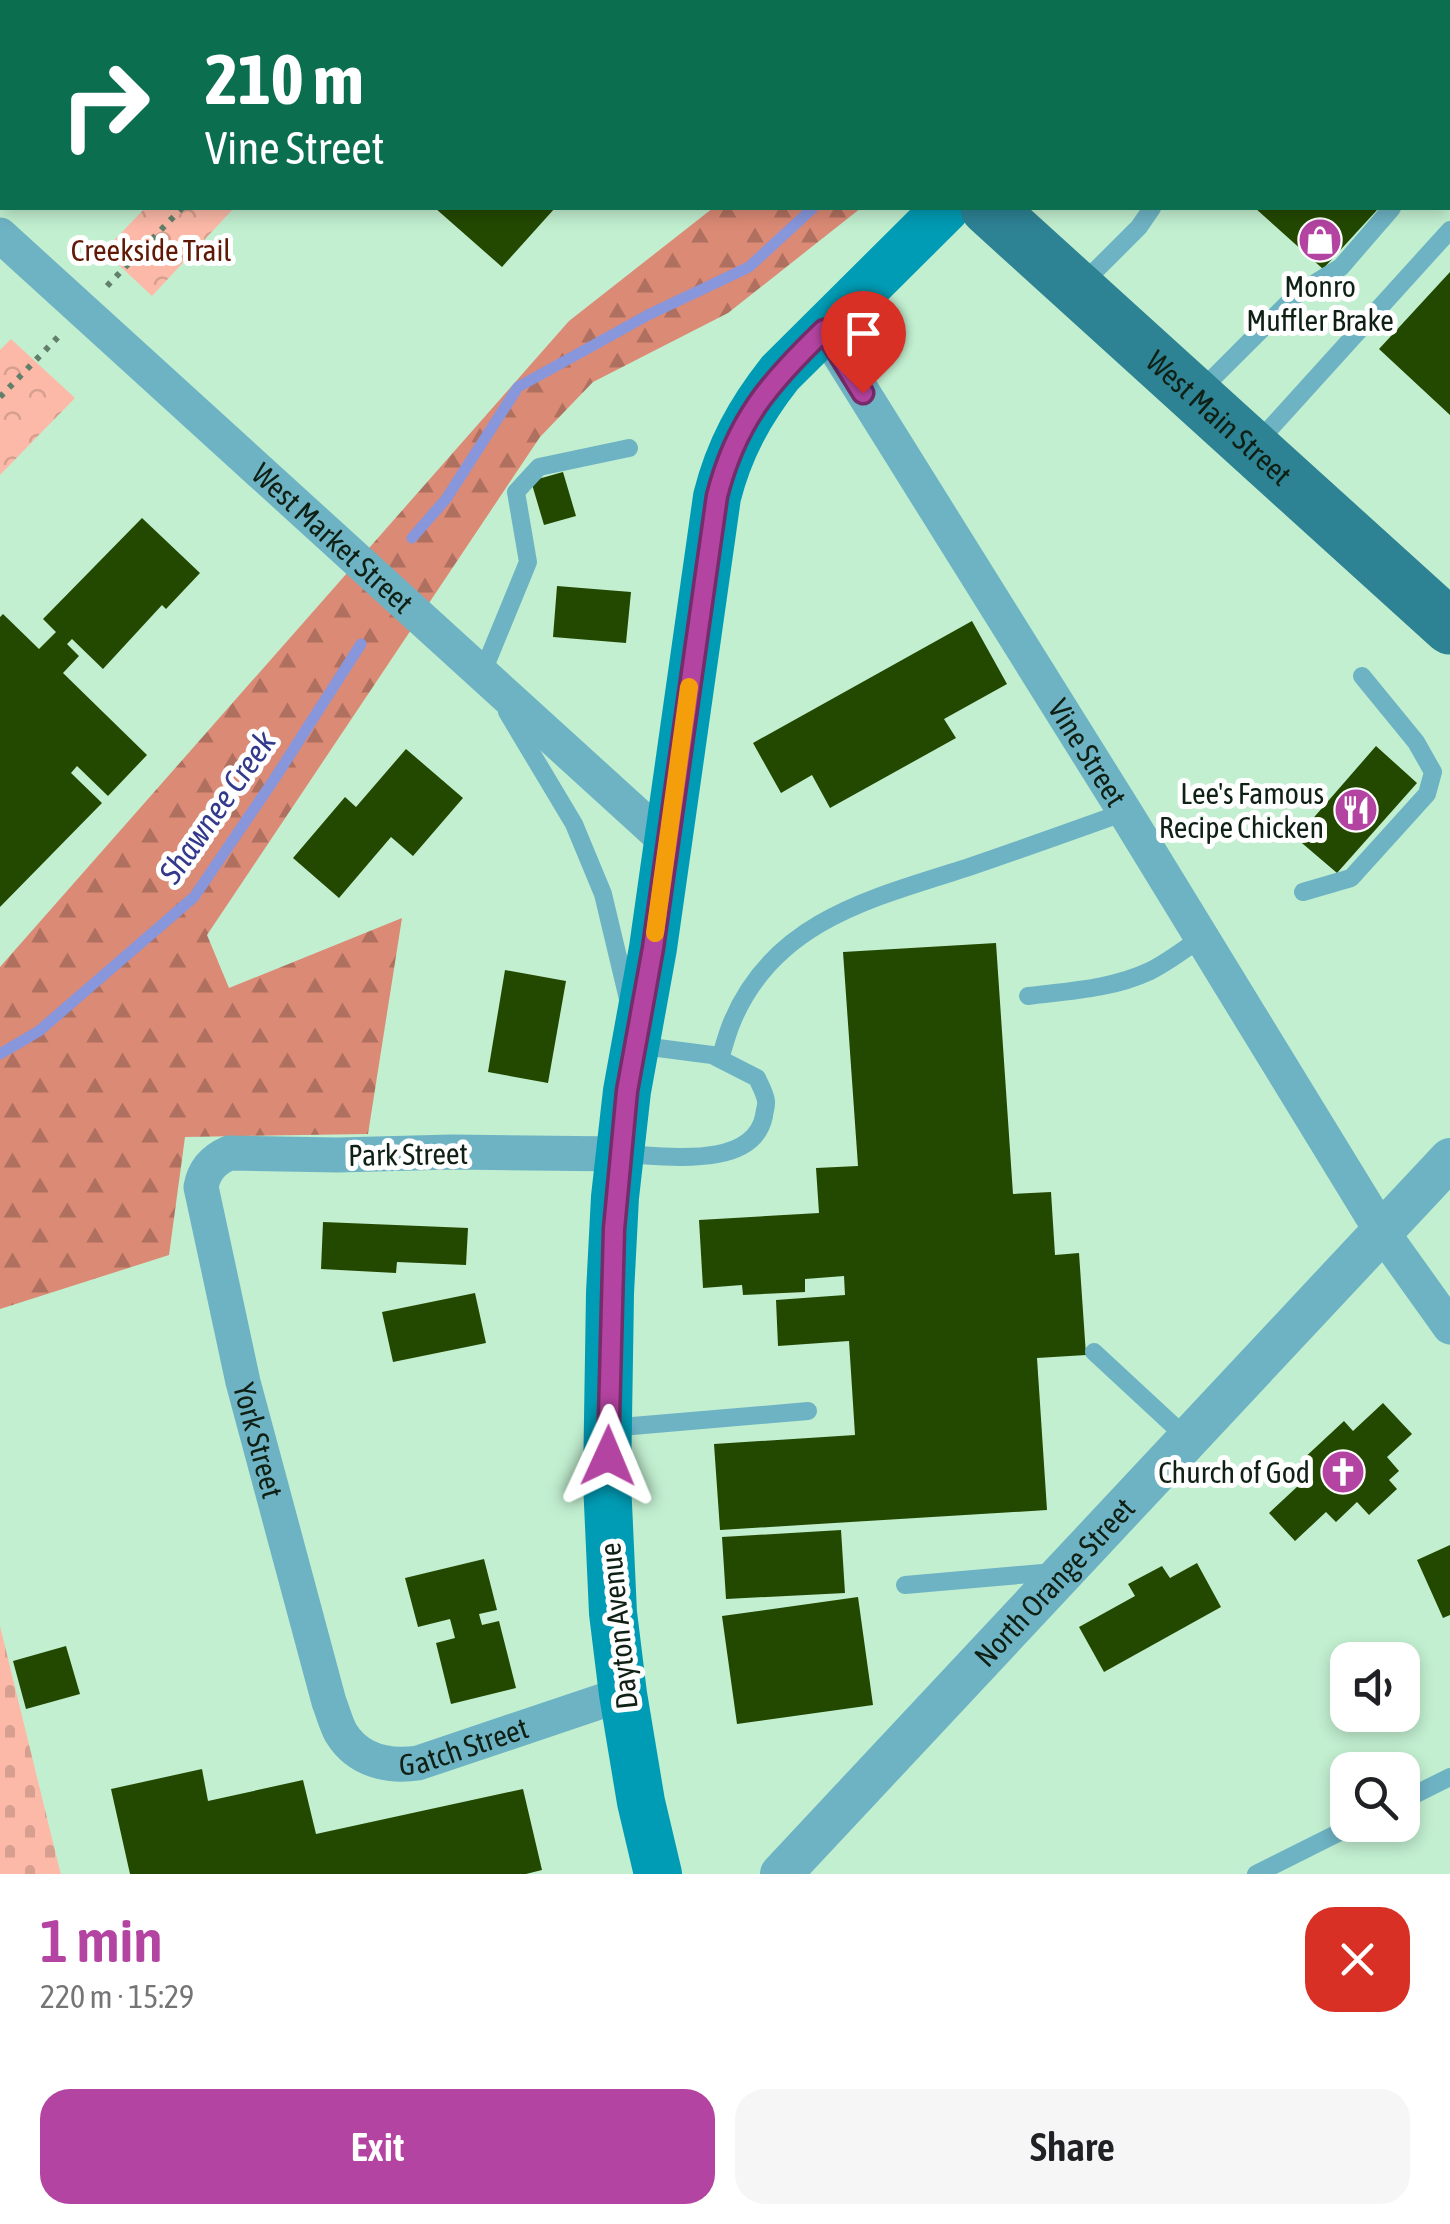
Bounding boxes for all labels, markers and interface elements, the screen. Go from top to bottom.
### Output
text: 210 m [205,39,364,119]
icon: right [40,40,170,170]
text: Vine Street [205,122,385,174]
shop icon: Monro Muffler Brake [1297,217,1343,263]
park label: Creekside Trail [71,233,231,267]
place label: Monro Muffler Brake [1246,269,1394,337]
pin [821,291,906,394]
icon: arrive [836,306,891,361]
street label: West Main Street [1140,343,1298,492]
street label: West Market Street [245,456,420,620]
street label: Vine Street [1042,693,1134,812]
water label: Shawnee Creek [151,723,283,891]
place label: Lee's Famous Recipe Chicken [1159,776,1324,844]
restaurant icon: Lee's Famous Recipe Chicken [1333,787,1379,833]
street label: Park Street [348,1136,468,1172]
street label: York Street [227,1379,290,1502]
position arrow [556,1404,660,1508]
church icon: Church of God [1320,1449,1366,1495]
place label: Church of God [1158,1455,1310,1489]
street label: North Orange Street [967,1491,1141,1673]
street label: Dayton Avenue [592,1541,644,1711]
map controls [1330,1642,1420,1842]
button: sound [1330,1642,1420,1732]
street label: Gatch Street [398,1710,532,1781]
button: search [1330,1752,1420,1842]
text: 1 min [40,1906,163,1975]
button: close [1305,1907,1410,2012]
text: 220 m · 15:29 [40,1978,194,2015]
button: Exit [40,2089,715,2204]
button: Share [735,2089,1410,2204]

